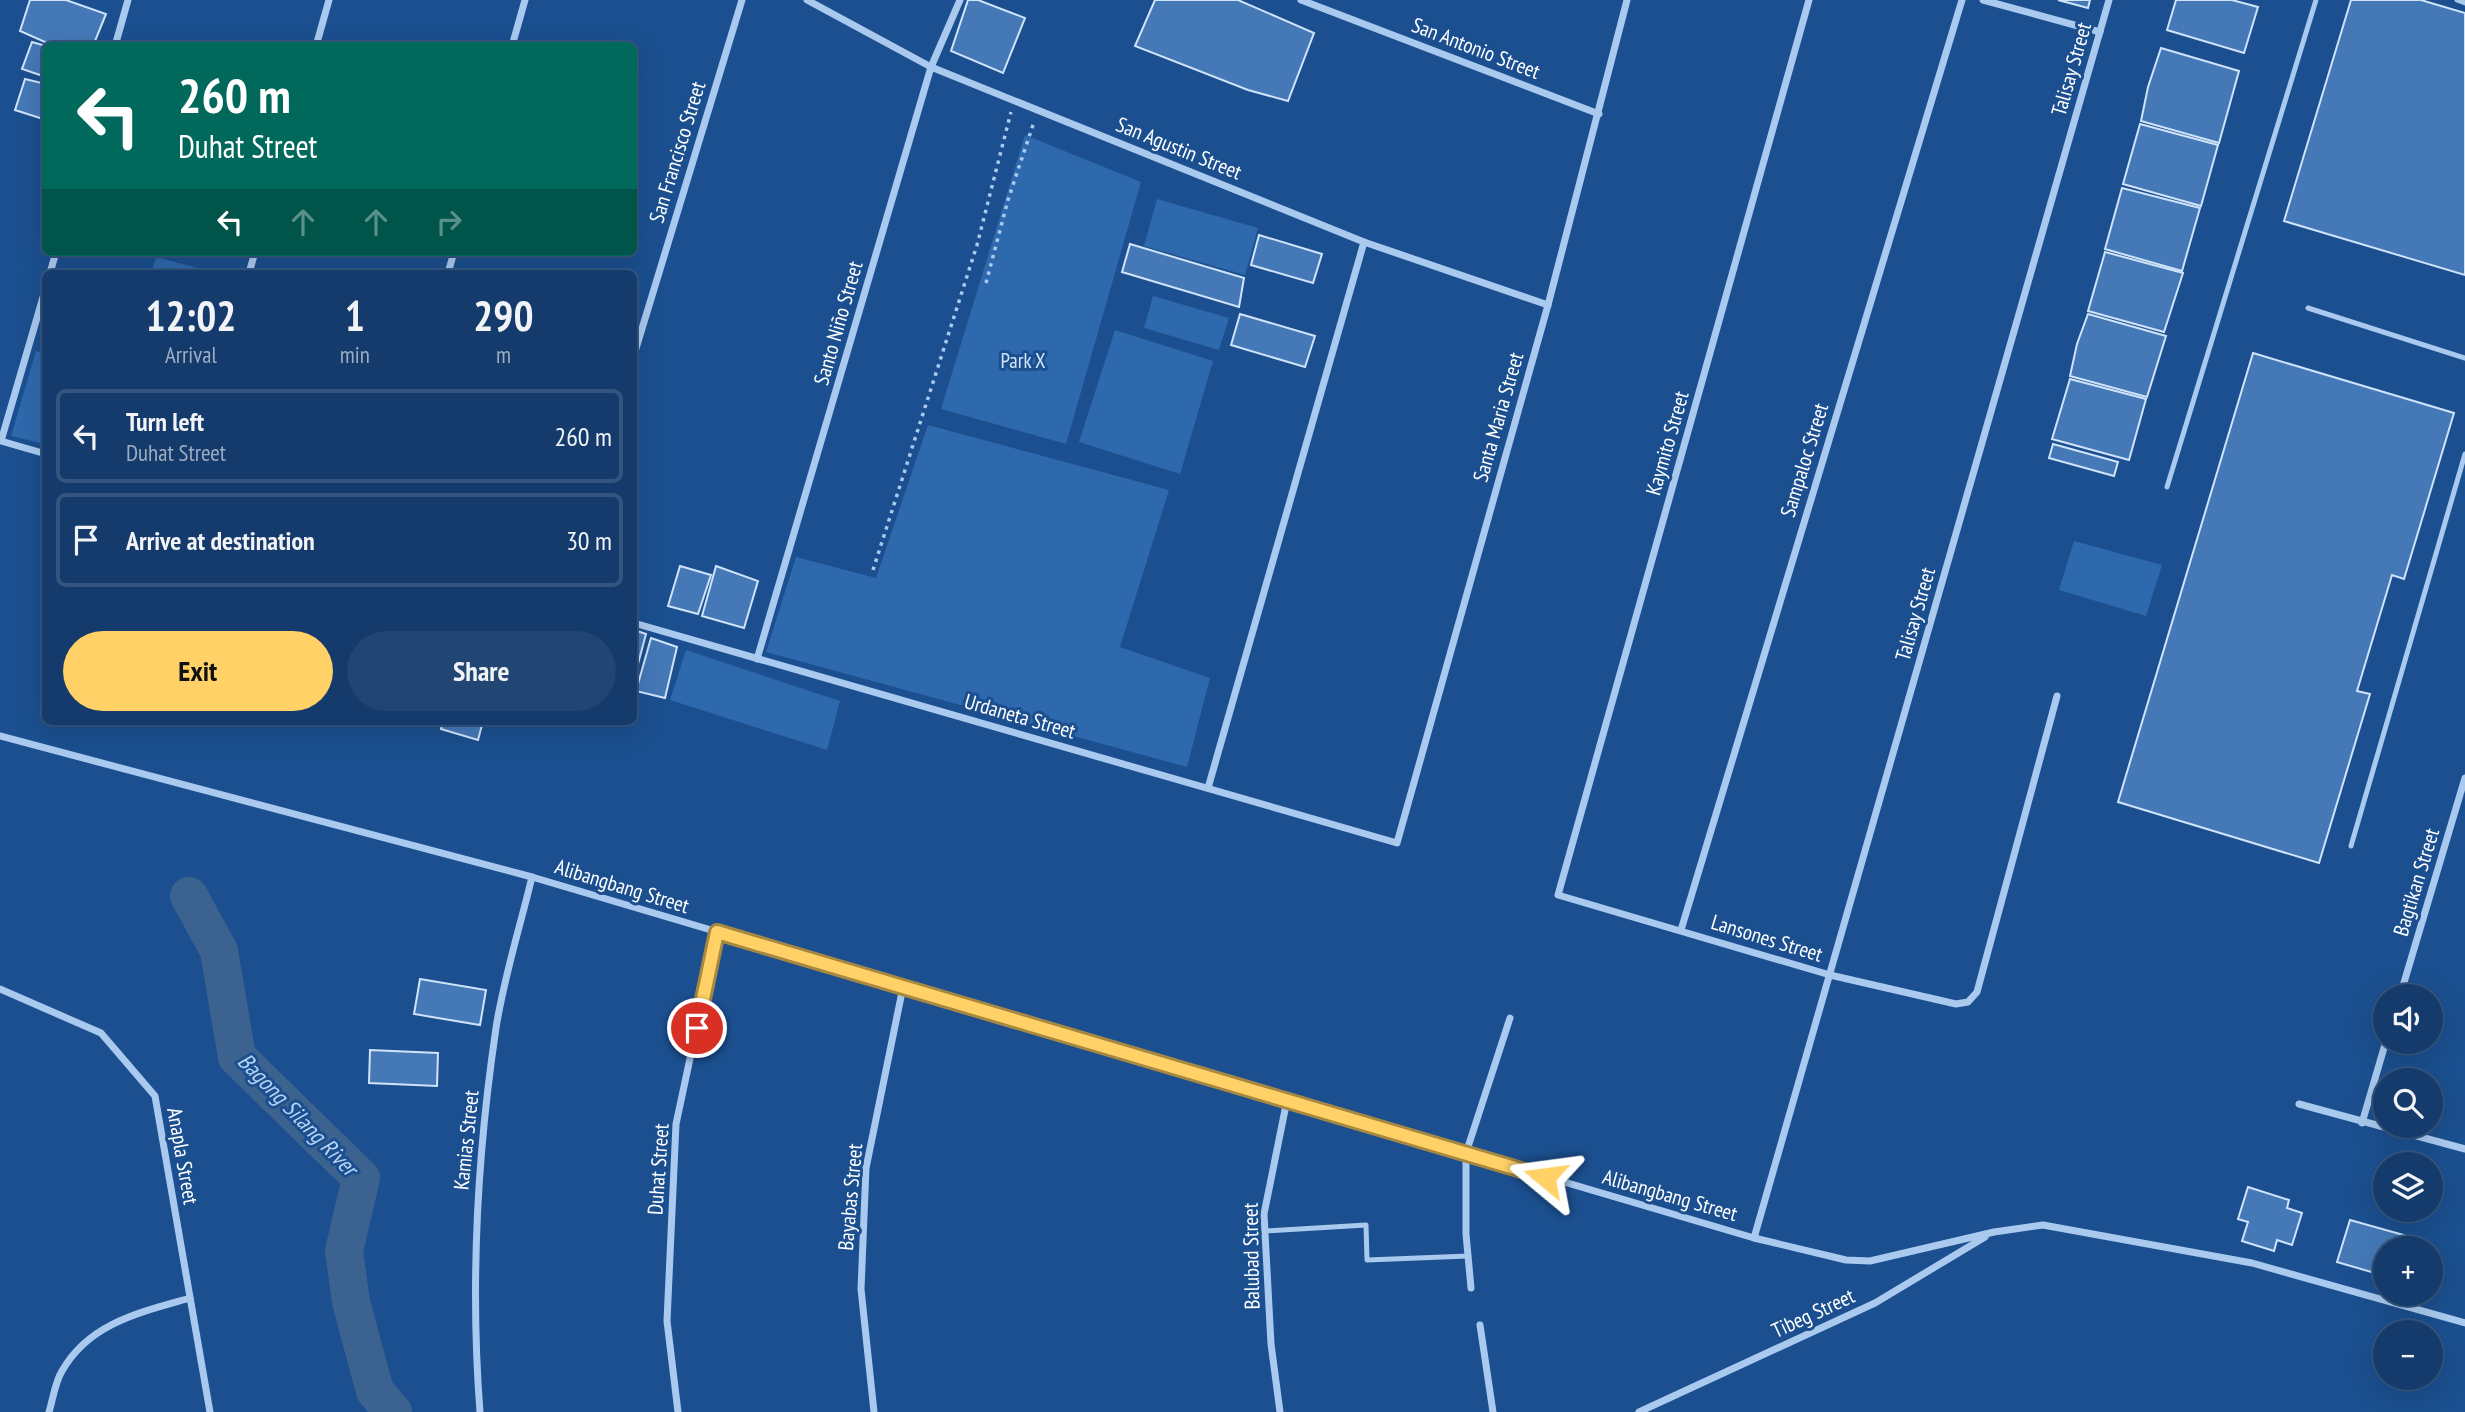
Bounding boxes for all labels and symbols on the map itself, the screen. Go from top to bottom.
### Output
street label: San Antonio Street [1408,11,1544,85]
street label: Talisay Street [2045,19,2097,119]
street label: San Francisco Street [643,78,711,226]
street label: San Agustin Street [1112,111,1246,186]
street label: Santo Niño Street [807,258,869,388]
park label: Park X [1000,347,1046,374]
street label: Santa Maria Street [1467,349,1529,485]
street label: Kaymito Street [1639,388,1695,498]
street label: Sampaloc Street [1774,400,1834,520]
street label: Talisay Street [1889,564,1941,664]
street label: Urdaneta Street [961,687,1079,745]
street label: Bagtikan Street [2387,825,2445,939]
street label: Alibangbang Street [552,853,693,919]
street label: Lansones Street [1708,908,1826,968]
pin [667,998,727,1058]
water label: Bagong Silang River [232,1046,367,1184]
street label: Kamias Street [447,1089,485,1191]
street label: Anapla Street [161,1105,205,1207]
street label: Duhat Street [641,1122,675,1216]
position arrow [1508,1140,1582,1214]
street label: Bayabas Street [832,1142,868,1252]
street label: Alibangbang Street [1600,1163,1741,1227]
street label: Balubad Street [1237,1202,1265,1310]
street label: Tibeg Street [1767,1282,1859,1344]

